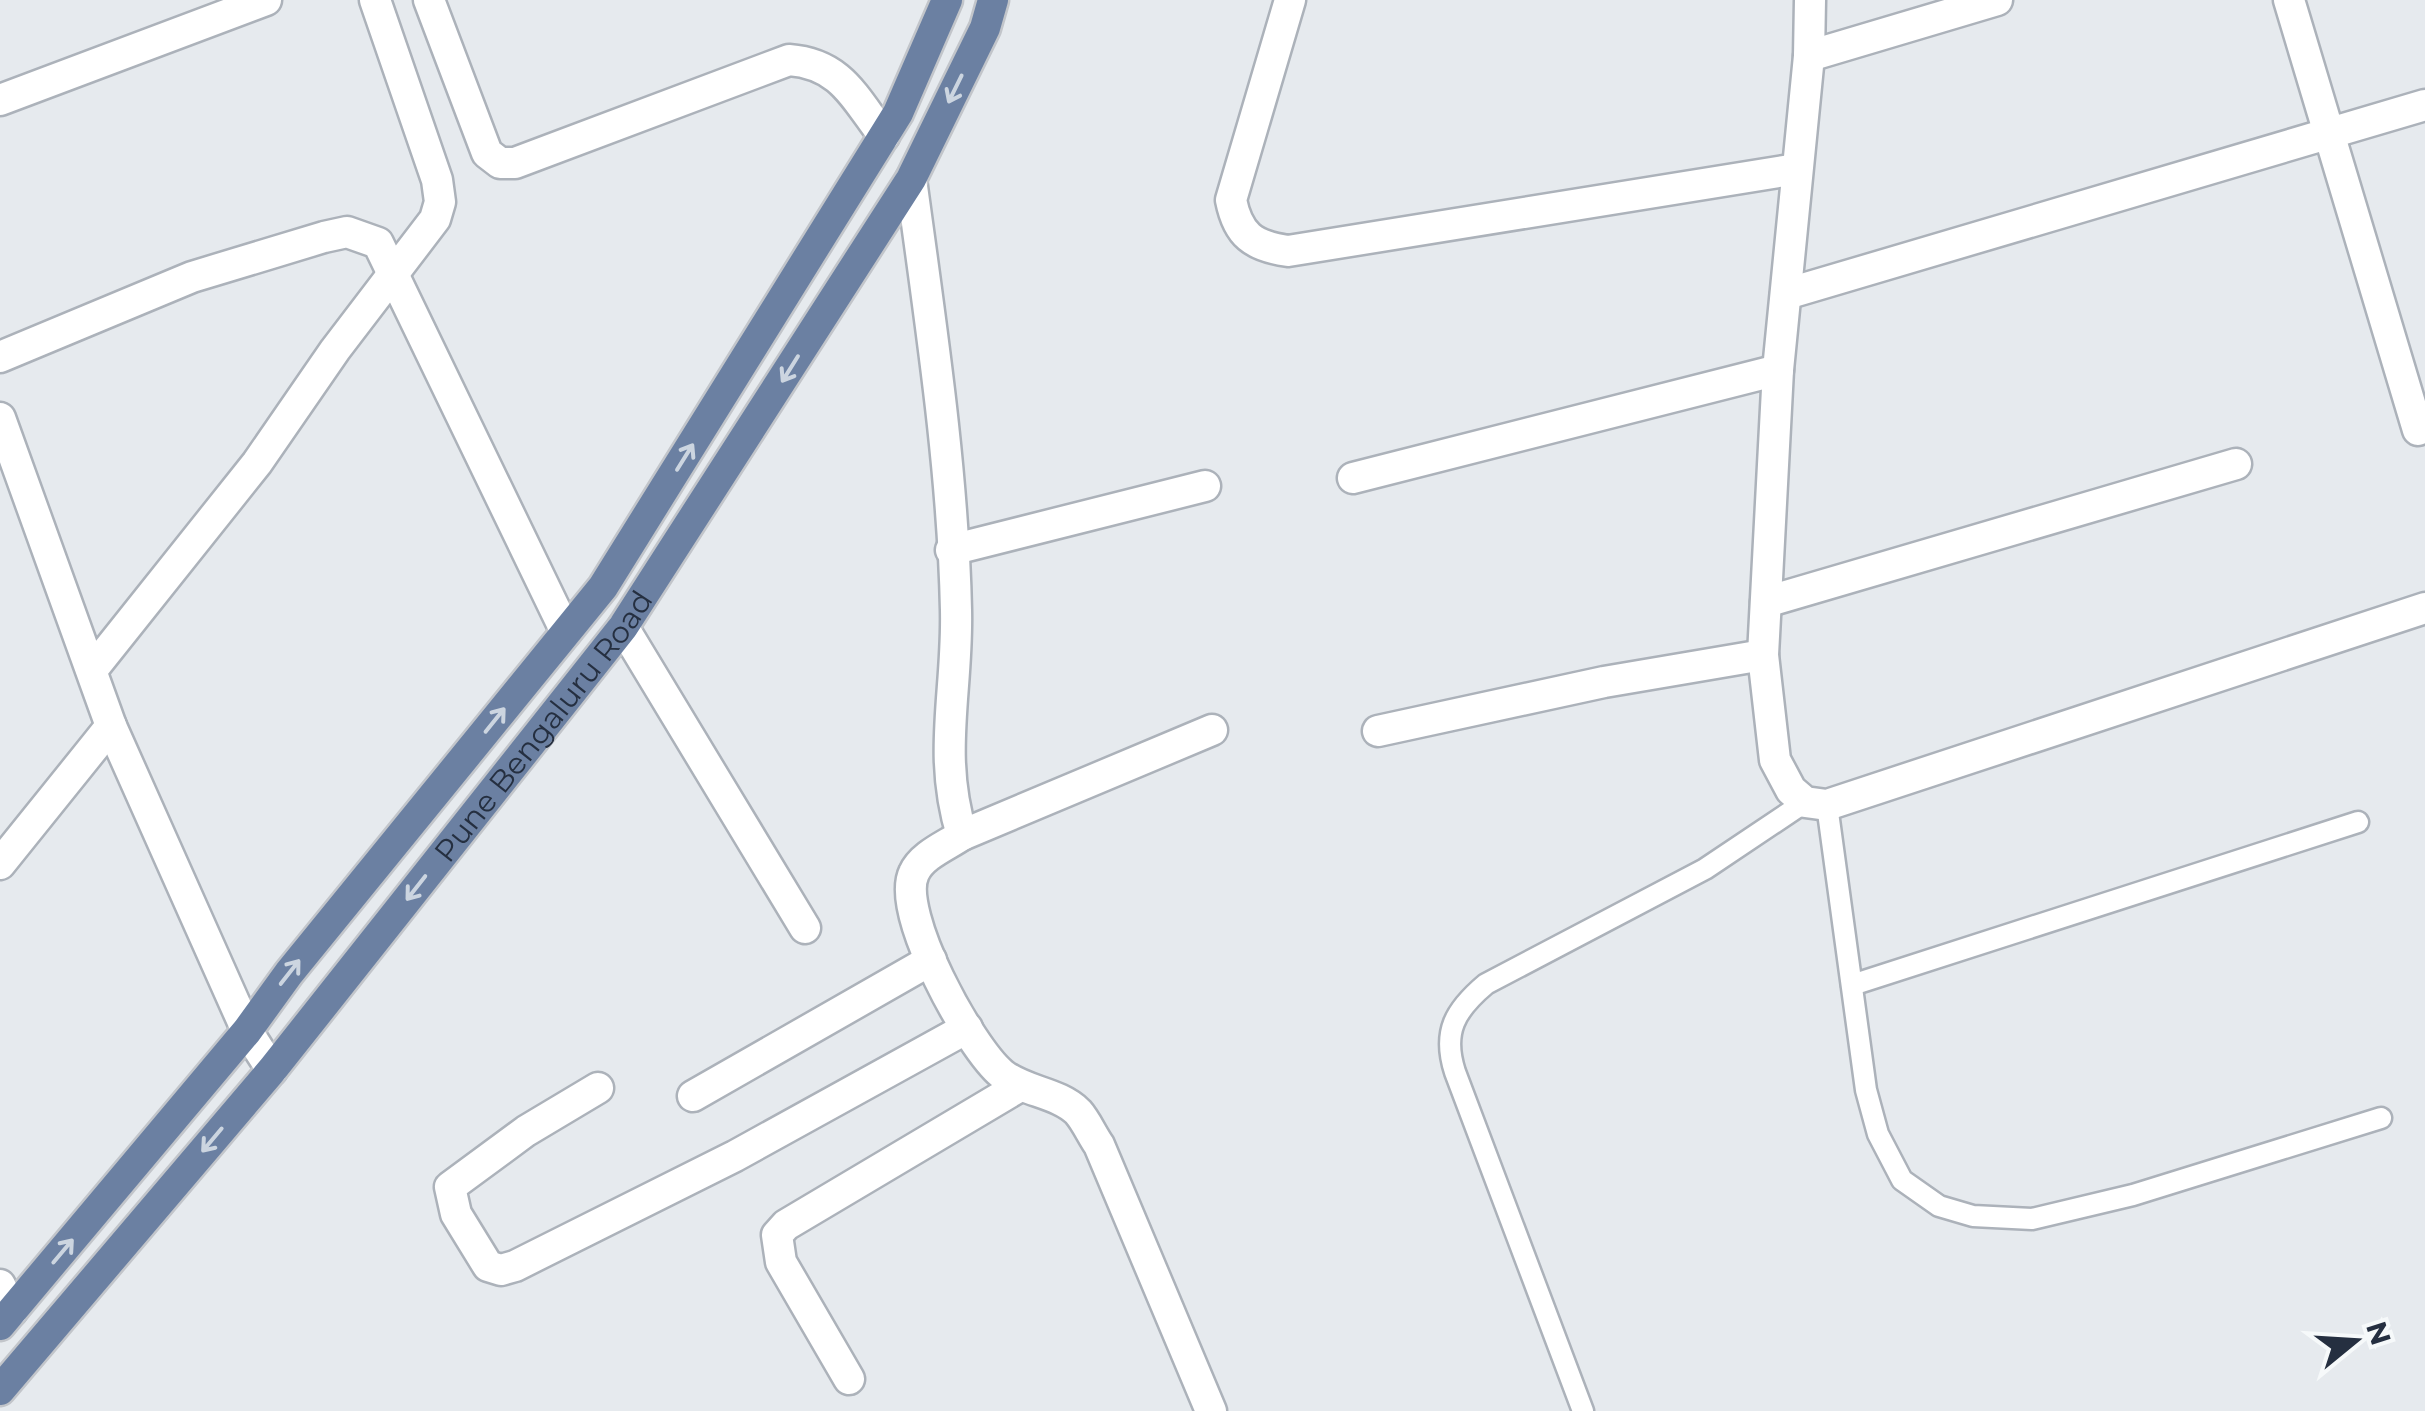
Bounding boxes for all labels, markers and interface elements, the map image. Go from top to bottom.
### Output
one-way arrow [945,74,964,104]
one-way arrow [780,354,800,383]
one-way arrow [675,443,695,472]
street label: Pune Bengaluru Road [426,583,660,869]
one-way arrow [484,707,506,733]
one-way arrow [406,874,428,900]
one-way arrow [280,959,301,986]
one-way arrow [201,1127,223,1153]
one-way arrow [51,1239,74,1264]
north arrow [2305,1291,2405,1391]
text: N [2359,1317,2398,1349]

